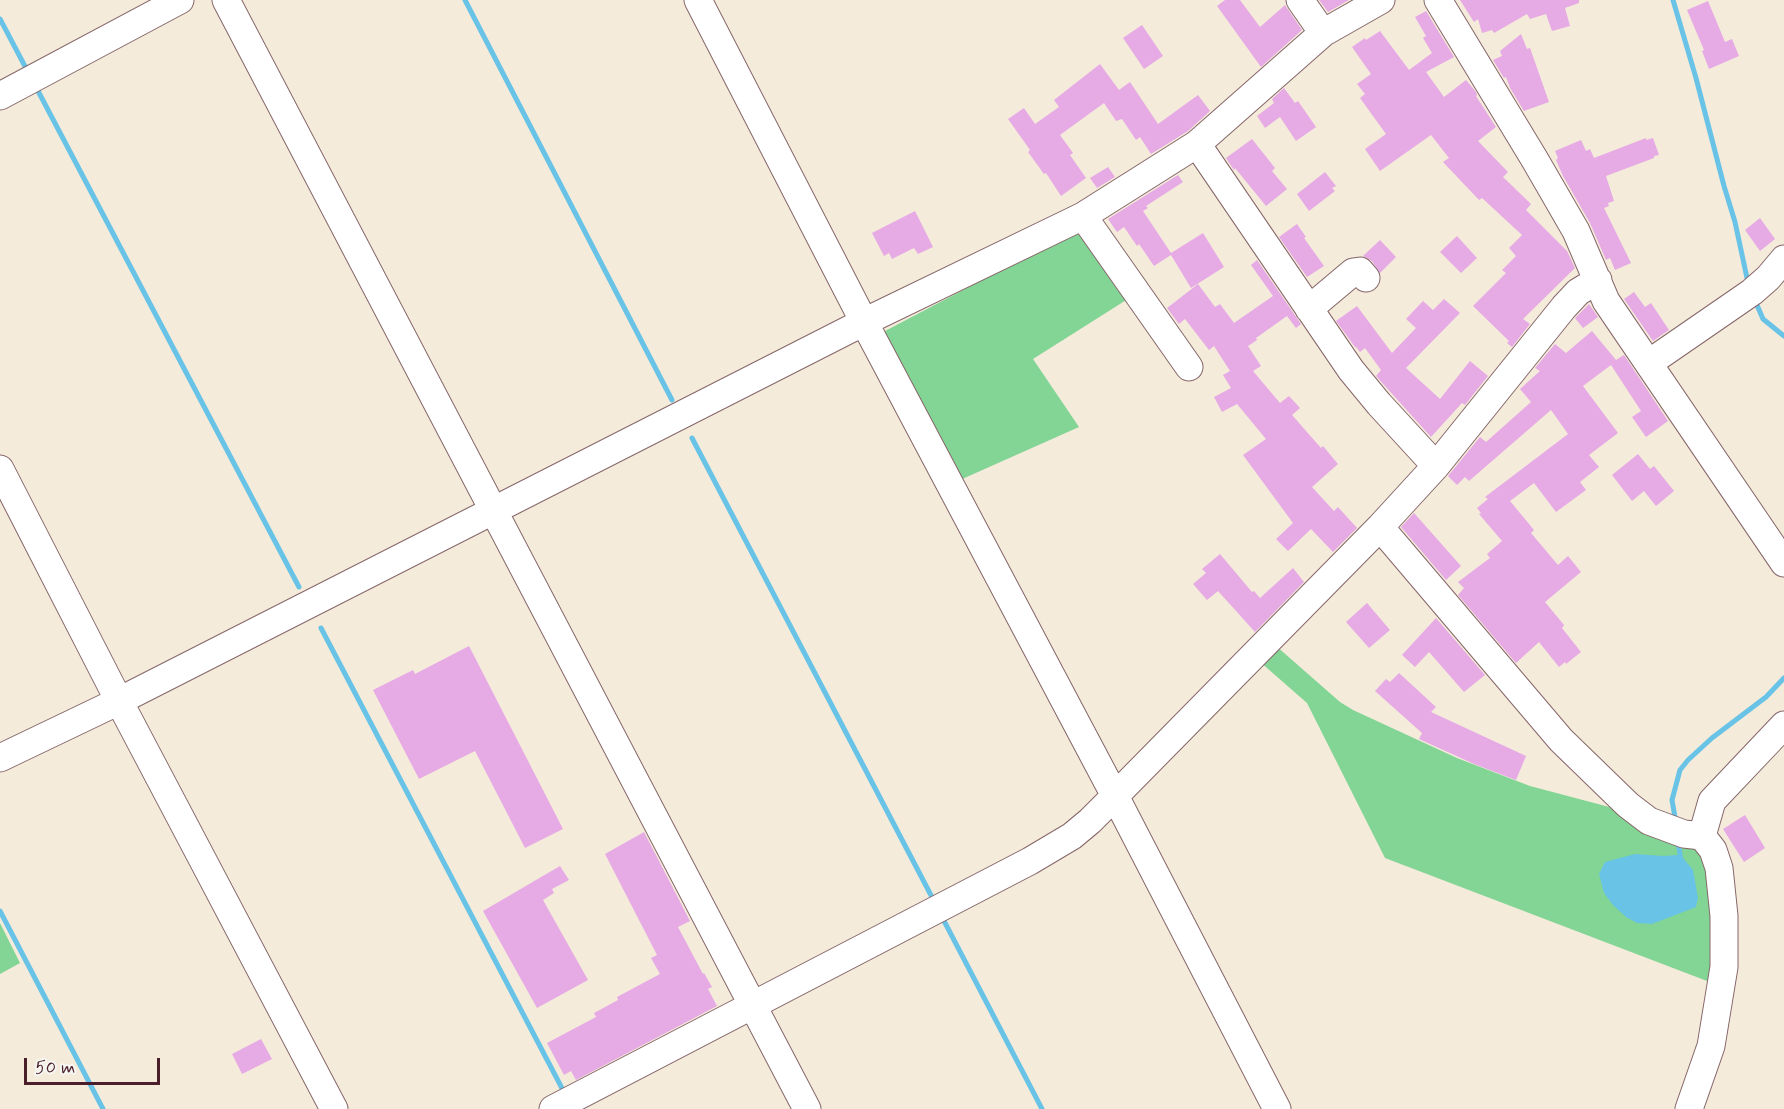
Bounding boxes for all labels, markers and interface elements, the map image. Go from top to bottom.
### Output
scale bar [27,1046,164,1084]
text: 50 m [35,1056,75,1080]

